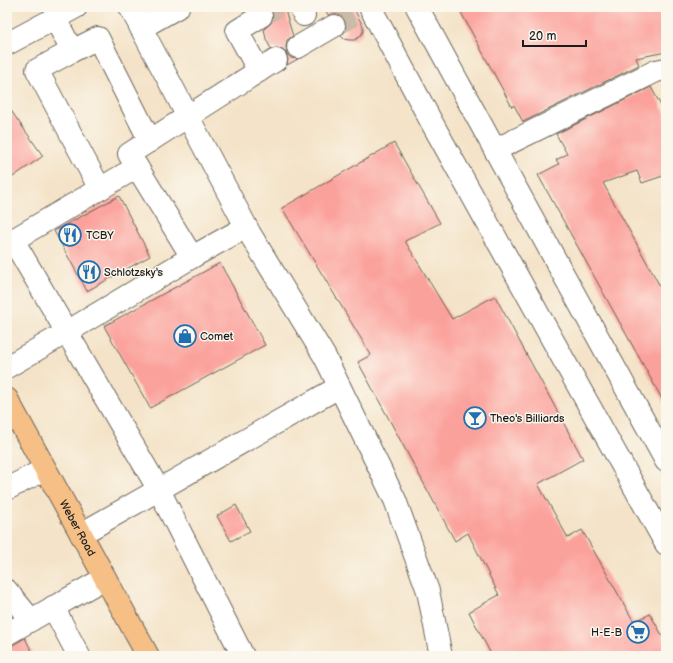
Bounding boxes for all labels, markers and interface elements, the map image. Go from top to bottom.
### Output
scale bar [523,22,586,48]
text: 20 m [529,29,556,44]
restaurant icon: TCBY [57,222,83,248]
place label: TCBY [86,229,114,242]
restaurant icon: Schlotzsky's [76,259,102,285]
place label: Schlotzsky's [104,266,163,279]
shop icon: Comet [172,323,198,349]
place label: Comet [200,330,234,343]
bar icon: Theo's Billiards [462,405,488,431]
place label: Theo's Billiards [490,412,565,425]
street label: Weber Road [57,498,98,559]
supermarket icon: H-E-B [625,619,651,645]
place label: H-E-B [591,626,622,639]

